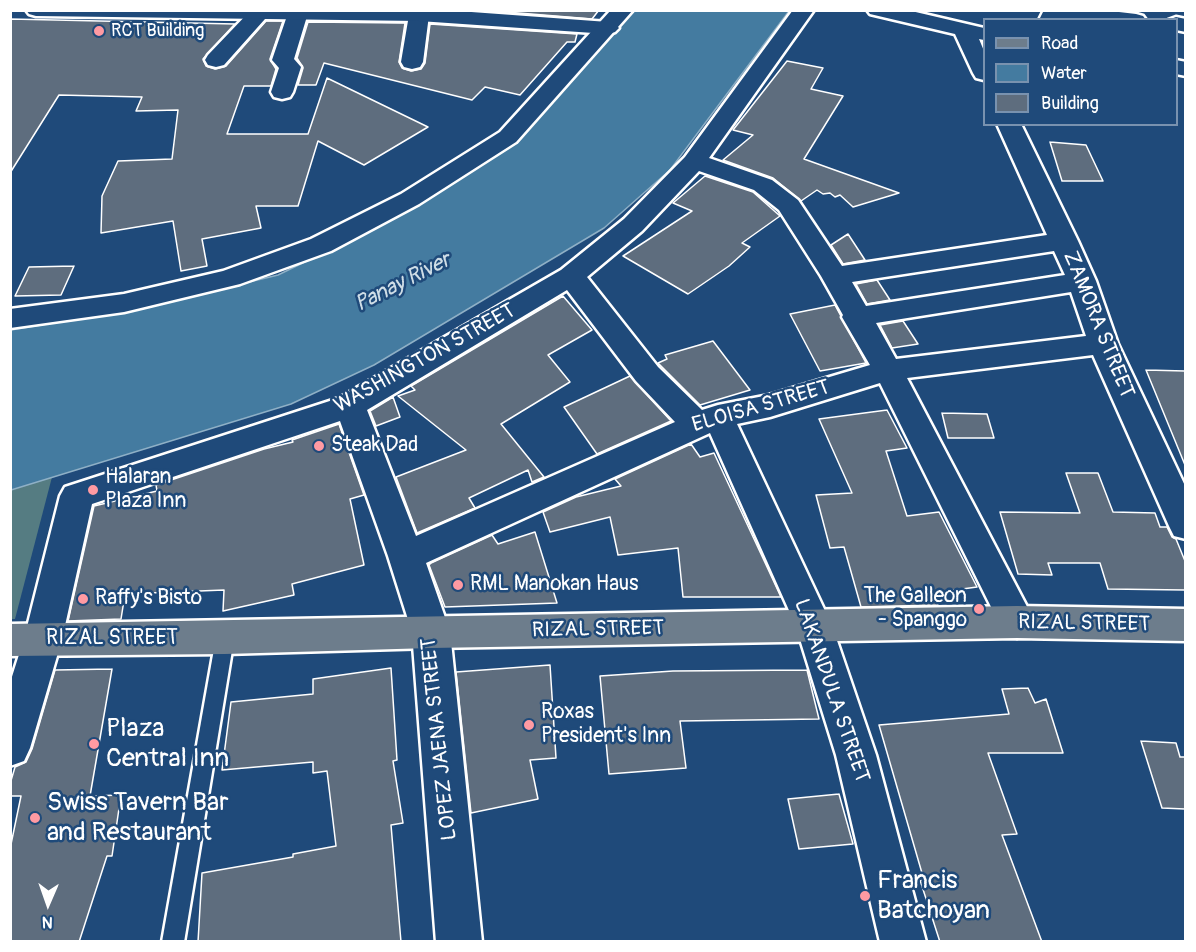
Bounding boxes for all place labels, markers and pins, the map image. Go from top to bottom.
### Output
place label: RCT Building [111,20,204,42]
marker: RCT Building [92,24,106,38]
place label: Steak Dad [331,433,418,459]
marker: Steak Dad [312,439,326,453]
place label: Halaran Plaza Inn [105,465,186,515]
marker: Halaran Plaza Inn [86,483,100,497]
place label: RML Manokan Haus [470,572,638,598]
marker: RML Manokan Haus [451,578,465,592]
place label: The Galleon - Spanggo [864,584,967,634]
place label: Raffy's Bisto [95,586,202,612]
marker: Raffy's Bisto [76,592,90,606]
marker: The Galleon - Spanggo [972,602,986,616]
place label: Roxas President's Inn [541,700,671,750]
place label: Plaza Central Inn [106,713,229,774]
marker: Roxas President's Inn [522,718,536,732]
marker: Plaza Central Inn [87,737,101,751]
place label: Swiss Tavern Bar and Restaurant [47,787,228,849]
marker: Swiss Tavern Bar and Restaurant [28,811,42,825]
place label: Francis Batchoyan [877,865,990,927]
marker: Francis Batchoyan [858,889,872,903]

